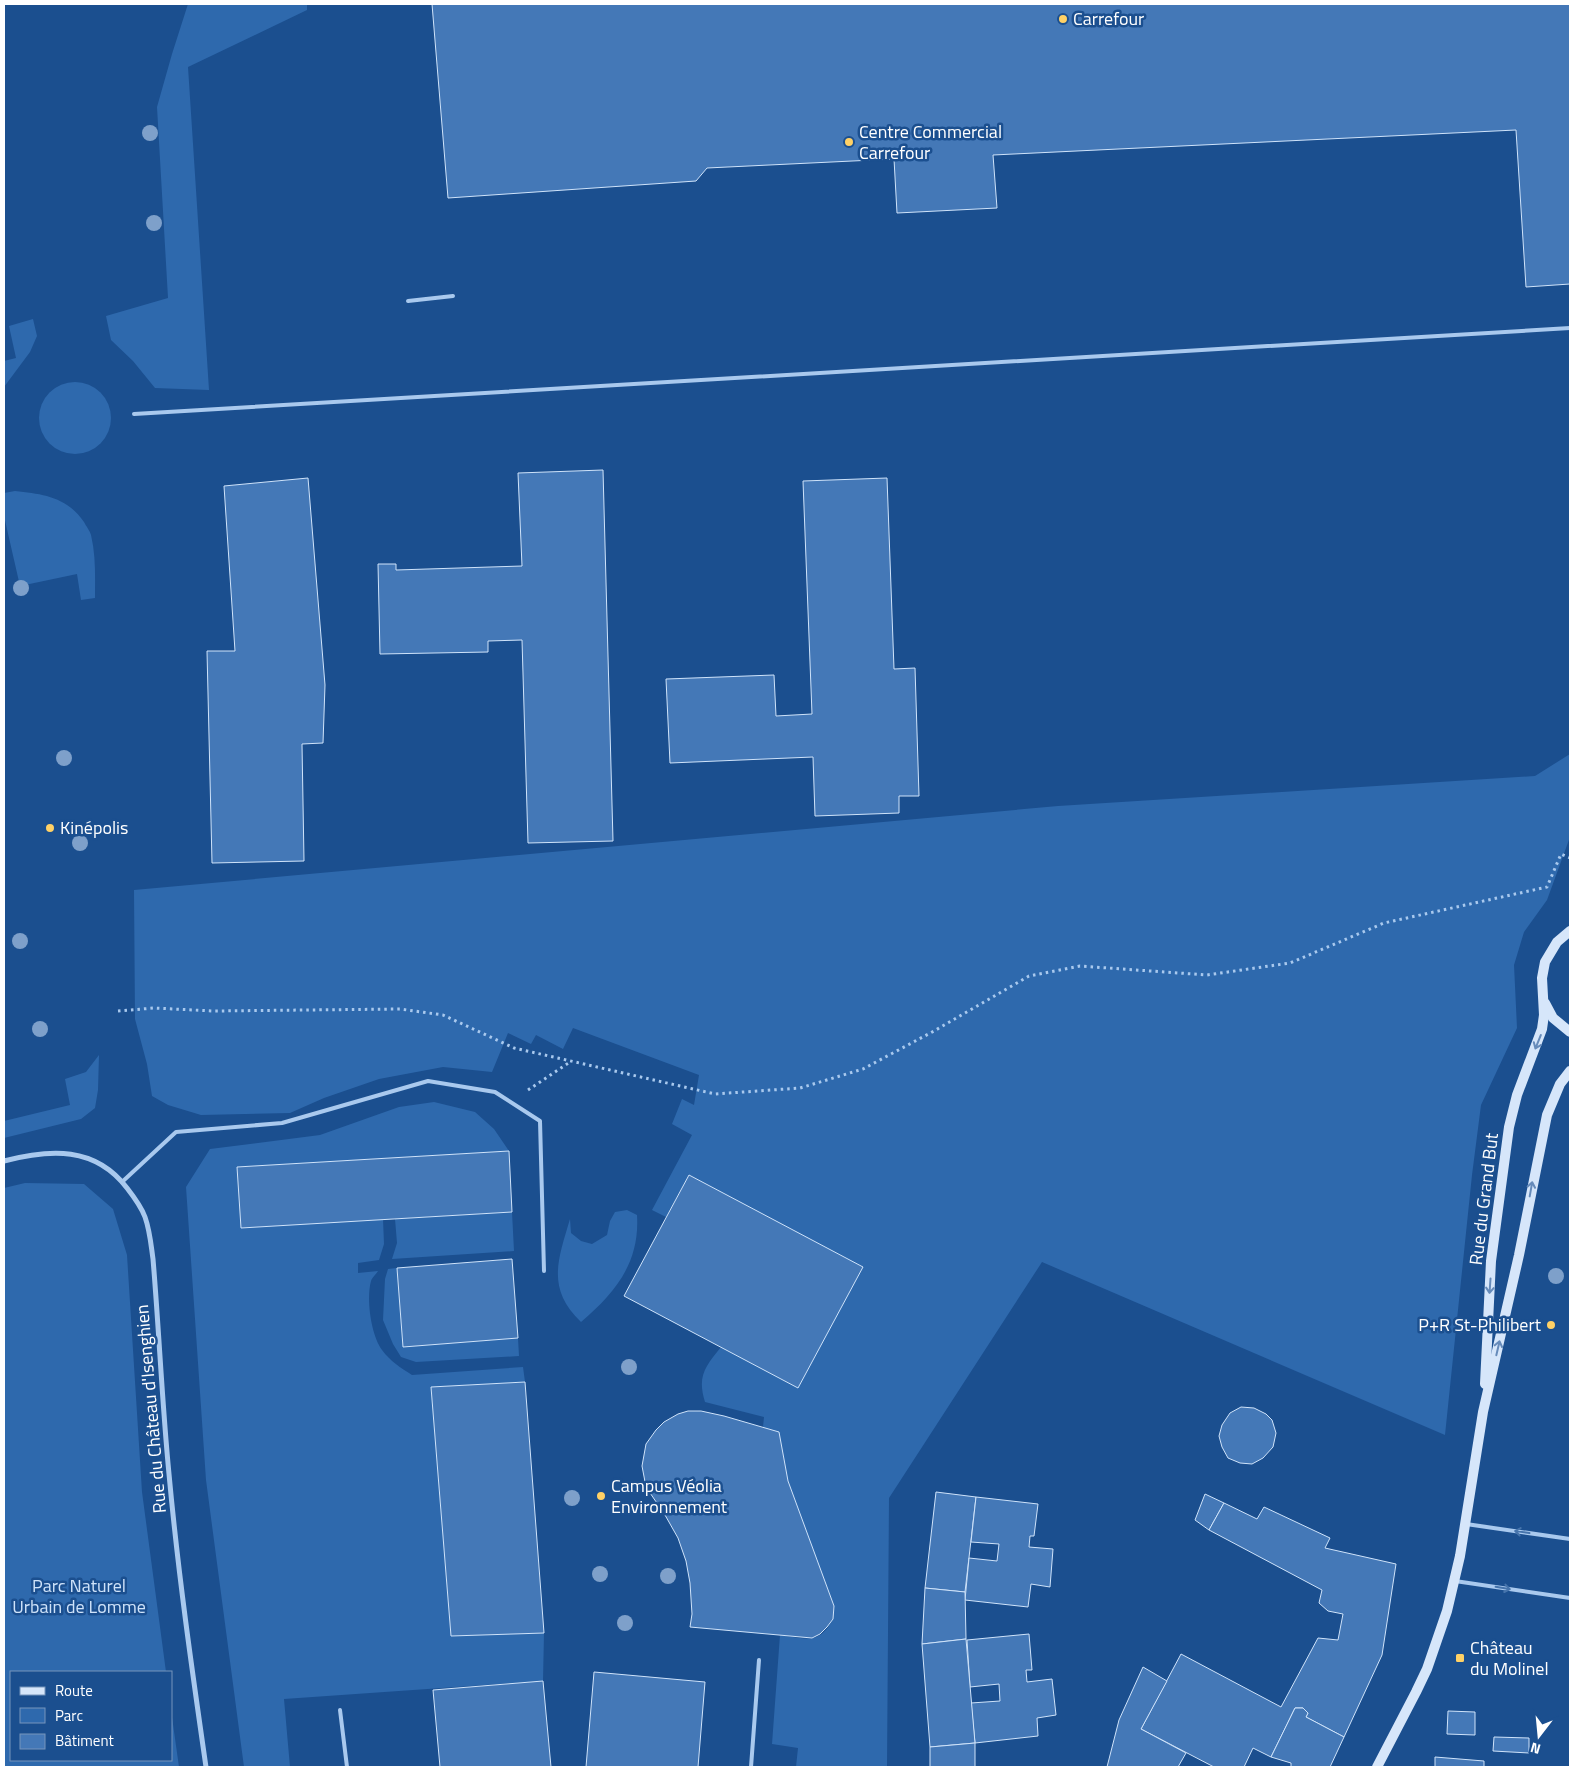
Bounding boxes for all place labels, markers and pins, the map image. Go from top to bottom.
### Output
place label: Carrefour [1073,5,1144,32]
marker: Carrefour [1057,13,1069,25]
place label: Centre Commercial Carrefour [859,118,1002,166]
marker: Centre Commercial Carrefour [843,136,855,148]
place label: Kinépolis [60,814,128,841]
marker: Kinépolis [44,822,56,834]
place label: P+R St-Philibert [1418,1311,1542,1338]
marker: P+R St-Philibert [1545,1319,1557,1331]
place label: Campus Véolia Environnement [611,1472,728,1520]
marker: Campus Véolia Environnement [595,1490,607,1502]
place label: Château du Molinel [1470,1634,1549,1682]
marker: Château du Molinel [1454,1652,1466,1664]

